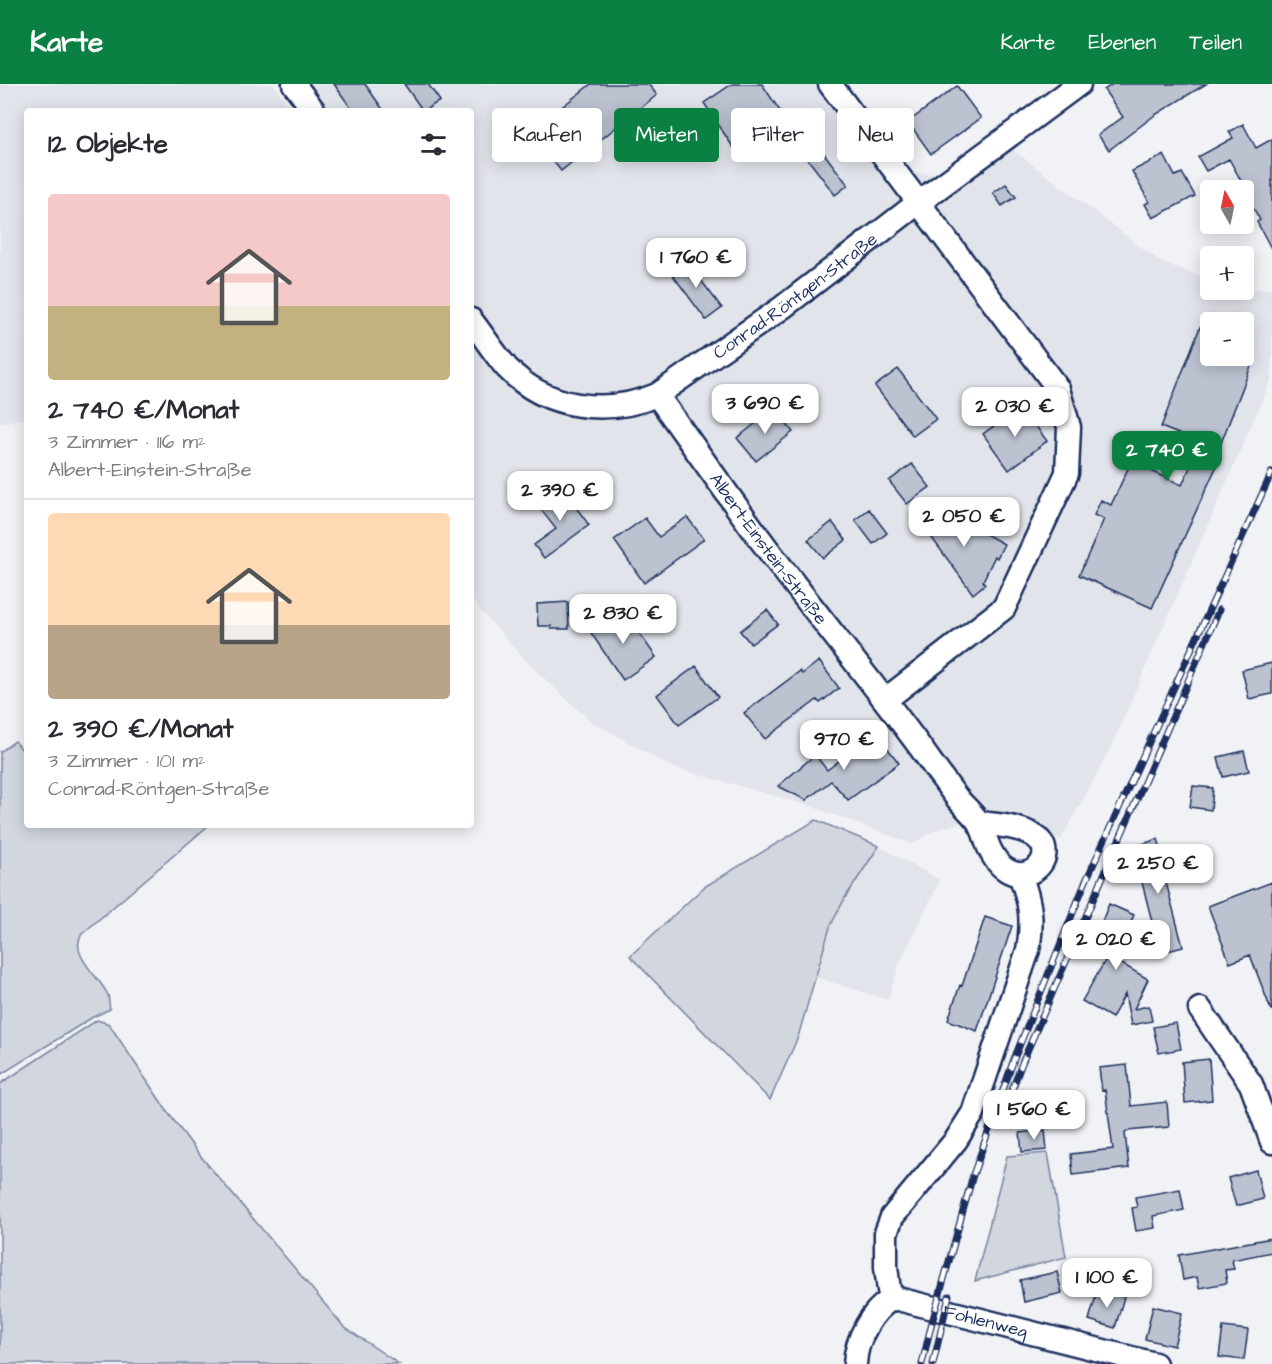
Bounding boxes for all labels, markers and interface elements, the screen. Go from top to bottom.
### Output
text: Karte [30,23,103,62]
text: Karte [1000,28,1055,57]
text: Ebenen [1088,28,1156,57]
text: Teilen [1189,28,1242,57]
chip: Kaufen [492,108,602,162]
chip: Mieten [614,108,719,162]
chip: Filter [731,108,825,162]
chip: Neu [837,108,914,162]
text: 12 Objekte [48,126,168,162]
icon: filters [417,128,450,161]
north arrow [1200,180,1254,234]
map controls [1200,180,1254,366]
street label: Conrad-Röntgen-Straße [708,226,883,365]
icon: home [195,233,303,341]
pin: 1 760 € [641,238,751,289]
text: 1 760 € [660,243,732,271]
button: + [1200,246,1254,300]
button: − [1200,312,1254,366]
pin: 3 690 € [710,384,820,435]
pin: 2 030 € [960,387,1070,438]
text: 3 690 € [726,389,804,417]
text: 2 740 €/Monat [48,392,239,428]
text: 2 030 € [976,392,1054,420]
text: 3 Zimmer · 116 m² [48,428,205,456]
pin: 2 740 € [1112,431,1222,482]
text: 2 740 € [1126,436,1208,464]
text: Albert-Einstein-Straße [48,456,252,484]
street label: Albert-Einstein-Straße [704,468,834,630]
pin: 2 390 € [505,471,615,522]
text: 2 390 € [521,476,599,504]
pin: 2 050 € [909,497,1019,548]
text: 2 050 € [923,502,1005,530]
icon: home [195,552,303,660]
pin: 2 830 € [568,594,678,645]
text: 2 830 € [583,599,663,627]
text: 2 390 €/Monat [48,711,234,747]
pin: 970 € [802,720,886,771]
text: 970 € [814,725,874,753]
text: 3 Zimmer · 101 m² [48,747,206,775]
text: Conrad-Röntgen-Straße [48,775,269,803]
pin: 2 250 € [1103,844,1213,895]
text: 2 250 € [1117,849,1199,877]
pin: 2 020 € [1061,920,1171,971]
text: 2 020 € [1076,925,1156,953]
pin: 1 560 € [979,1090,1089,1141]
text: 1 560 € [997,1095,1071,1123]
pin: 1 100 € [1052,1258,1162,1309]
text: 1 100 € [1076,1263,1138,1291]
street label: Fohlenweg [940,1298,1030,1345]

